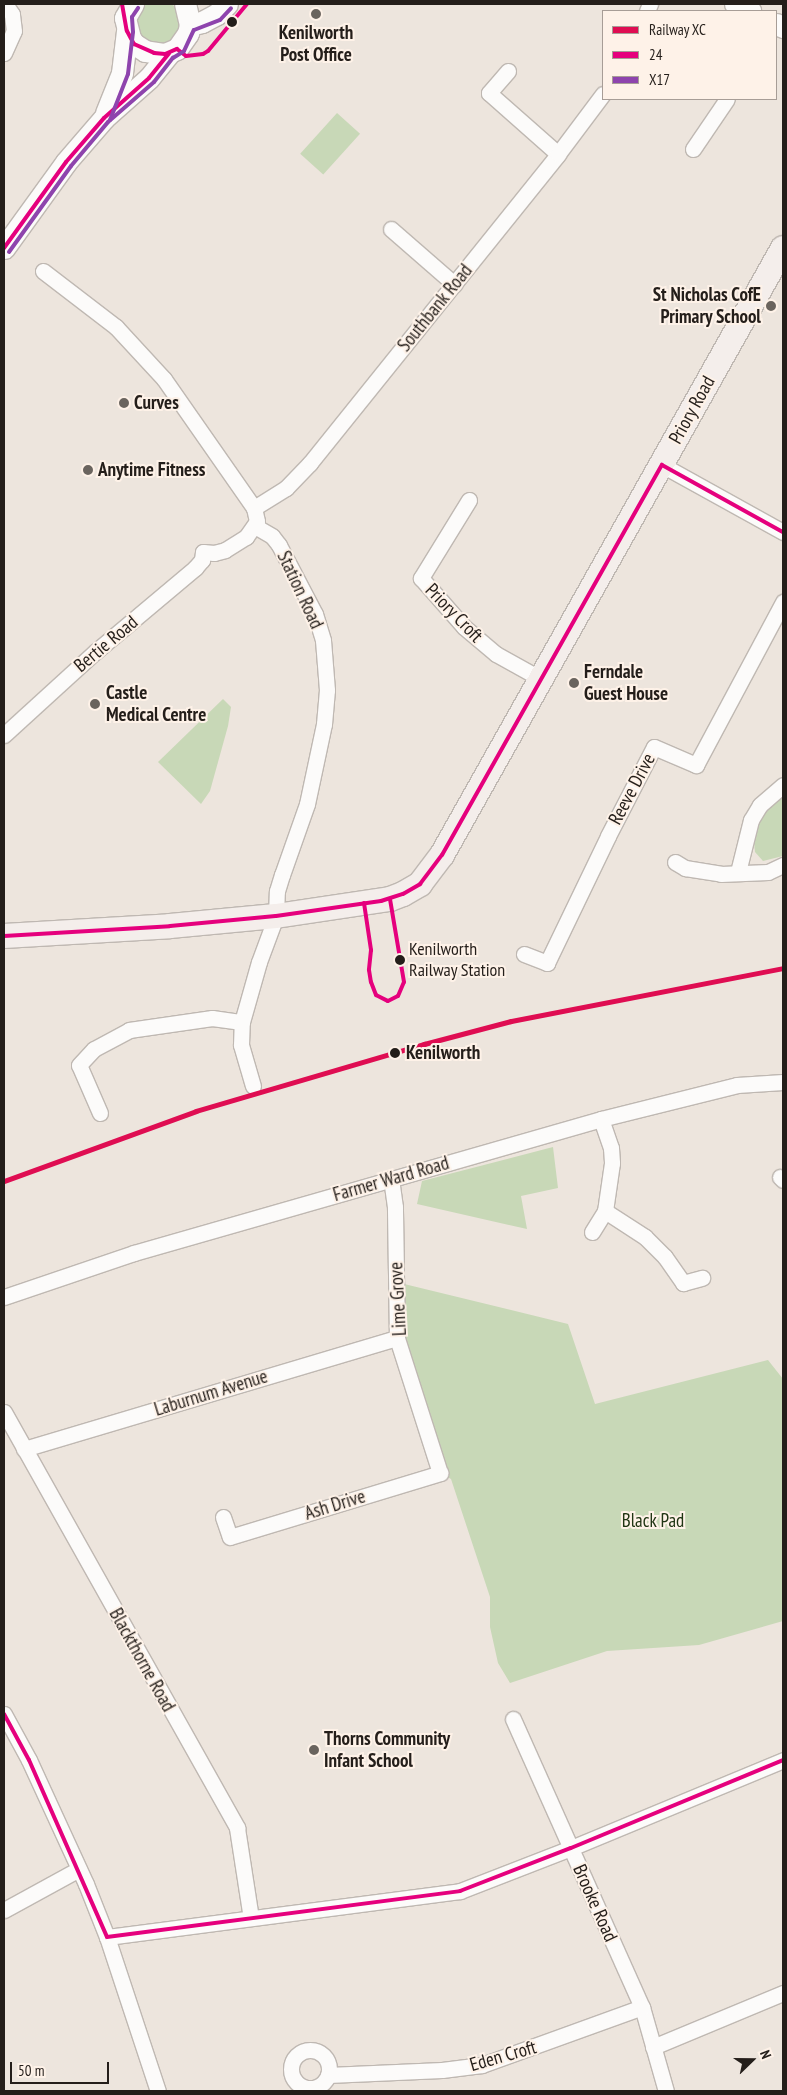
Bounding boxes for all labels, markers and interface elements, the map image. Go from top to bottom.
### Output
marker: Kenilworth Post Office [310,8,322,20]
legend [602,10,777,100]
unlabelled marker [227,17,237,27]
text: Railway XC [649,20,706,39]
place label: Kenilworth Post Office [279,22,353,66]
text: 24 [649,45,663,64]
text: X17 [649,70,670,89]
street label: Southbank Road [393,260,477,356]
place label: St Nicholas CofE Primary School [652,284,761,328]
marker: St Nicholas CofE Primary School [765,300,777,312]
street label: Priory Road [664,372,720,448]
place label: Curves [134,392,179,414]
marker: Curves [118,397,130,409]
place label: Anytime Fitness [98,459,206,481]
marker: Anytime Fitness [82,464,94,476]
street label: Station Road [272,547,328,633]
street label: Priory Croft [420,579,488,647]
street label: Bertie Road [70,611,142,677]
place label: Ferndale Guest House [584,661,668,705]
marker: Ferndale Guest House [568,677,580,689]
place label: Castle Medical Centre [106,682,207,726]
marker: Castle Medical Centre [88,697,102,711]
street label: Reeve Drive [604,749,660,829]
place label: Kenilworth Railway Station [409,939,506,982]
marker: Kenilworth Railway Station [395,955,405,965]
place label: Kenilworth [406,1042,480,1064]
marker: Kenilworth [388,1046,402,1060]
street label: Farmer Ward Road [330,1152,452,1206]
street label: Lime Grove [385,1261,411,1337]
street label: Laburnum Avenue [151,1365,271,1421]
street label: Ash Drive [302,1485,368,1525]
park label: Black Pad [621,1510,685,1532]
street label: Blackthorne Road [104,1604,180,1716]
place label: Thorns Community Infant School [324,1728,450,1772]
marker: Thorns Community Infant School [308,1744,320,1756]
street label: Brooke Road [568,1861,622,1945]
north arrow [727,2035,777,2085]
street label: Eden Croft [467,2036,539,2076]
text: N [756,2048,776,2061]
scale bar [12,2052,111,2084]
text: 50 m [18,2061,44,2080]

